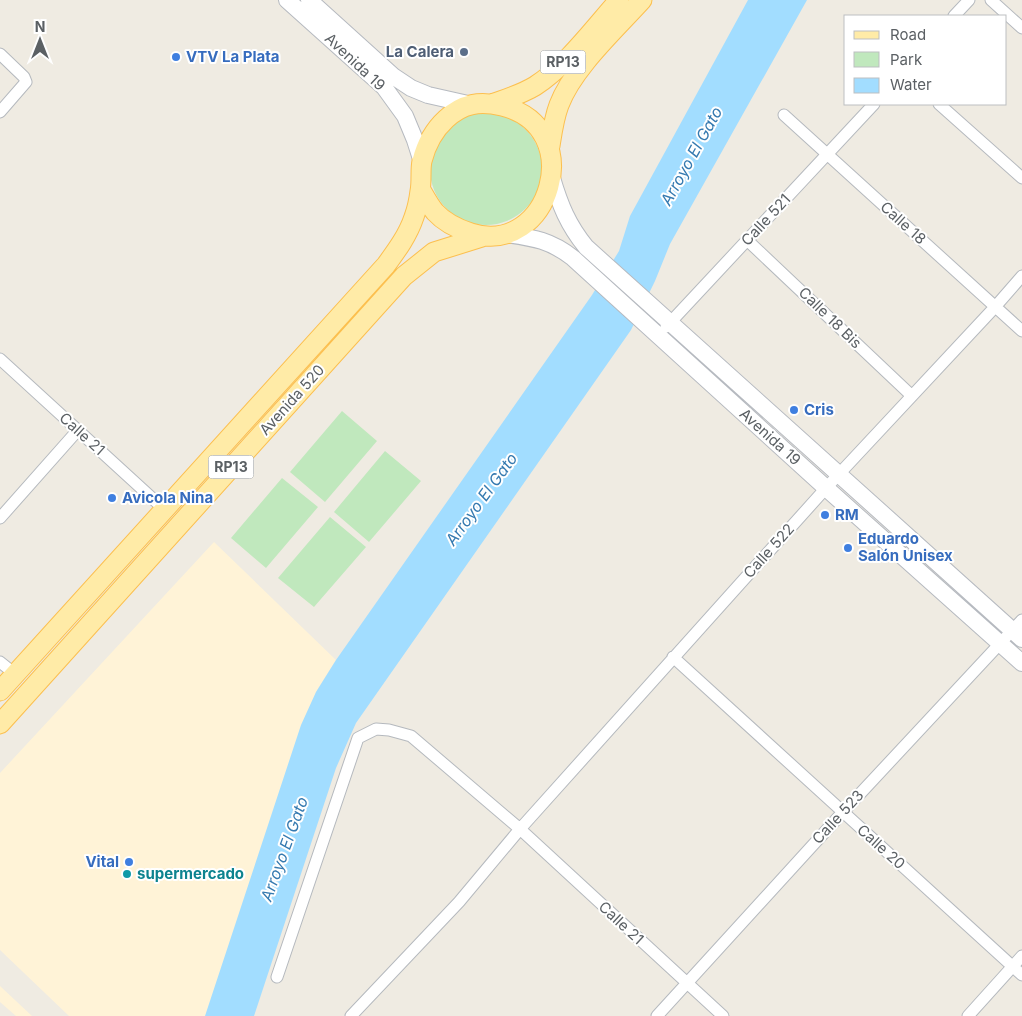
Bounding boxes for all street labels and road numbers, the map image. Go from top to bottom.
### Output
street label: Avenida 19 [321,29,390,94]
road number: RP13 [540,51,586,74]
street label: Calle 521 [737,190,794,250]
street label: Calle 18 [877,197,930,248]
street label: Calle 18 Bis [795,283,866,353]
street label: Avenida 520 [255,361,328,439]
street label: Avenida 19 [736,404,805,469]
street label: Calle 21 [56,408,109,459]
road number: RP13 [208,456,254,478]
street label: Calle 522 [739,519,798,582]
street label: Calle 523 [808,786,867,848]
street label: Calle 20 [853,820,909,873]
street label: Calle 21 [595,897,648,948]

